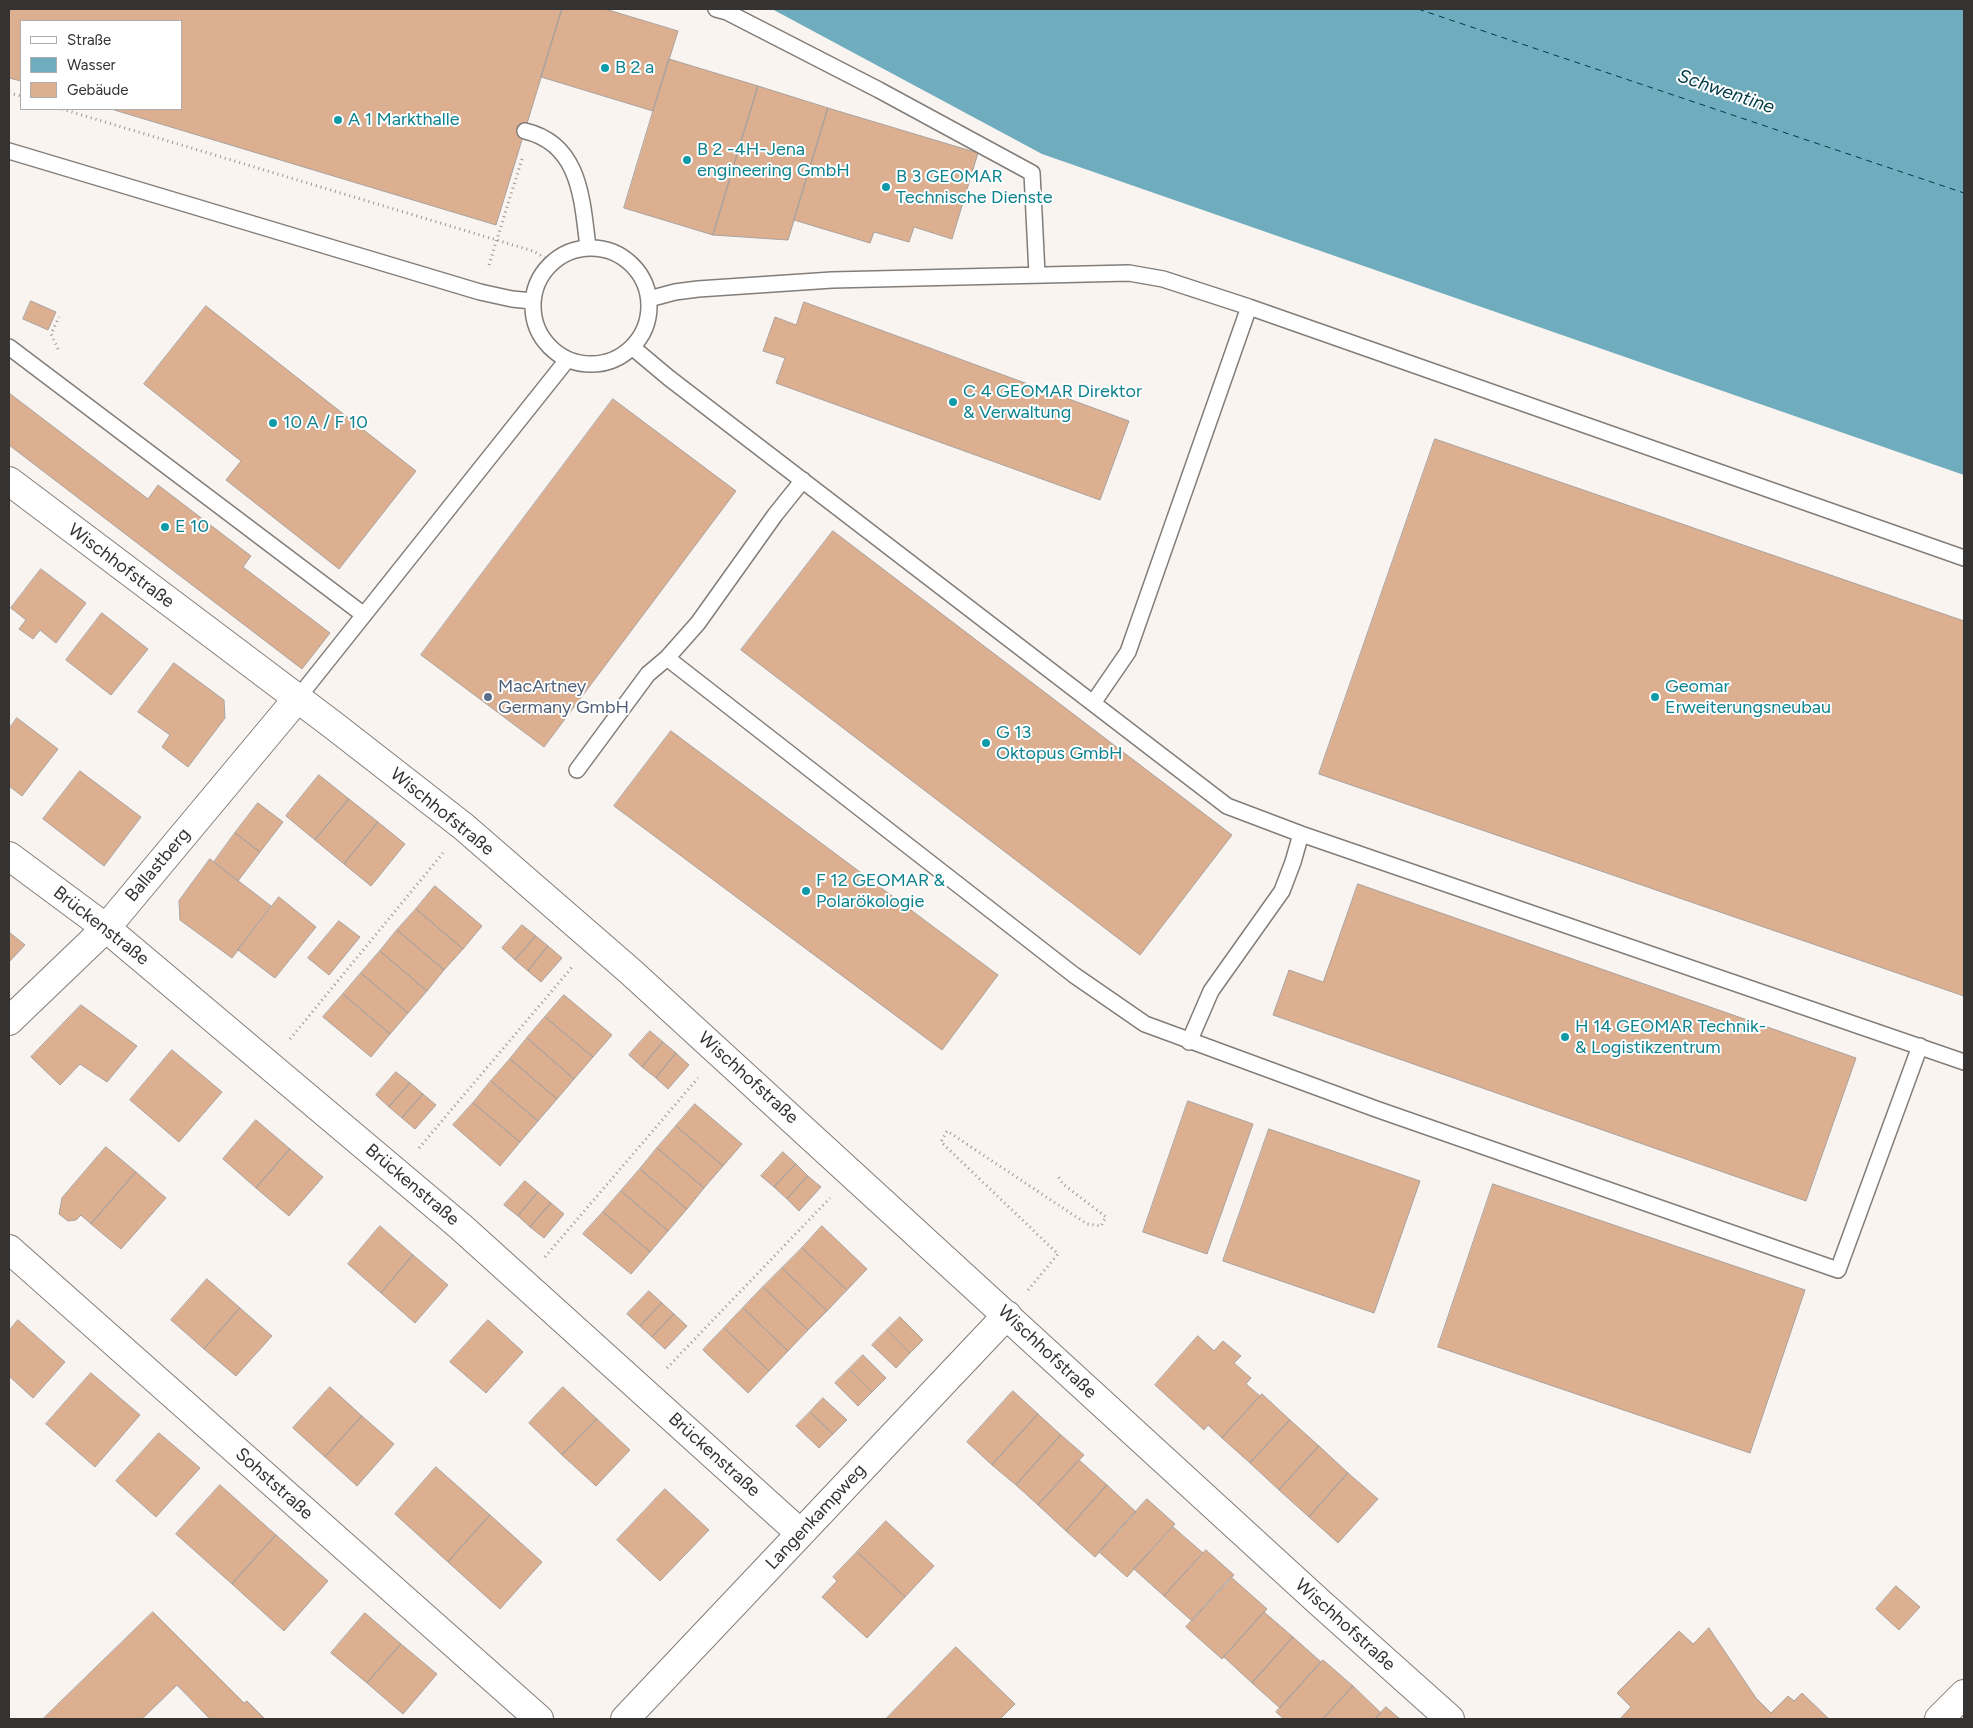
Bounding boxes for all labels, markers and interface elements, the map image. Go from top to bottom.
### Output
legend [20,20,182,110]
text: Straße [67,31,111,49]
text: Wasser [67,56,116,74]
place label: B 2 a [615,57,654,79]
marker: B 2 a [599,62,611,74]
water label: Schwentine [1675,65,1777,119]
text: Gebäude [67,81,128,99]
place label: A 1 Markthalle [348,109,460,131]
marker: A 1 Markthalle [332,114,344,126]
place label: B 2 -4H-Jena engineering GmbH [697,139,850,182]
marker: B 2 -4H-Jena engineering GmbH [681,154,693,166]
place label: B 3 GEOMAR Technische Dienste [896,166,1053,208]
marker: B 3 GEOMAR Technische Dienste [880,181,892,193]
place label: C 4 GEOMAR Direktor & Verwaltung [963,381,1142,424]
marker: C 4 GEOMAR Direktor & Verwaltung [947,396,959,408]
place label: 10 A / F 10 [283,412,368,434]
marker: 10 A / F 10 [267,417,279,429]
place label: E 10 [175,516,209,538]
street label: Wischhofstraße [64,519,178,613]
marker: E 10 [159,521,171,533]
place label: MacArtney Germany GmbH [498,676,629,719]
place label: Geomar Erweiterungsneubau [1665,676,1831,719]
marker: MacArtney Germany GmbH [482,691,494,703]
marker: Geomar Erweiterungsneubau [1649,691,1661,703]
place label: G 13 Oktopus GmbH [996,722,1122,764]
marker: G 13 Oktopus GmbH [980,737,992,749]
street label: Wischhofstraße [386,764,498,860]
street label: Ballastberg [121,824,195,906]
place label: F 12 GEOMAR & Polarökologie [816,870,945,912]
street label: Brückenstraße [49,882,153,970]
marker: F 12 GEOMAR & Polarökologie [800,885,812,897]
place label: H 14 GEOMAR Technik- & Logistikzentrum [1575,1016,1766,1058]
street label: Wischhofstraße [694,1027,802,1129]
marker: H 14 GEOMAR Technik- & Logistikzentrum [1559,1031,1571,1043]
street label: Brückenstraße [361,1140,463,1230]
street label: Wischhofstraße [993,1301,1101,1403]
street label: Brückenstraße [664,1408,764,1502]
street label: Sohststraße [231,1443,317,1525]
street label: Langenkampweg [761,1460,871,1574]
street label: Wischhofstraße [1291,1574,1399,1676]

